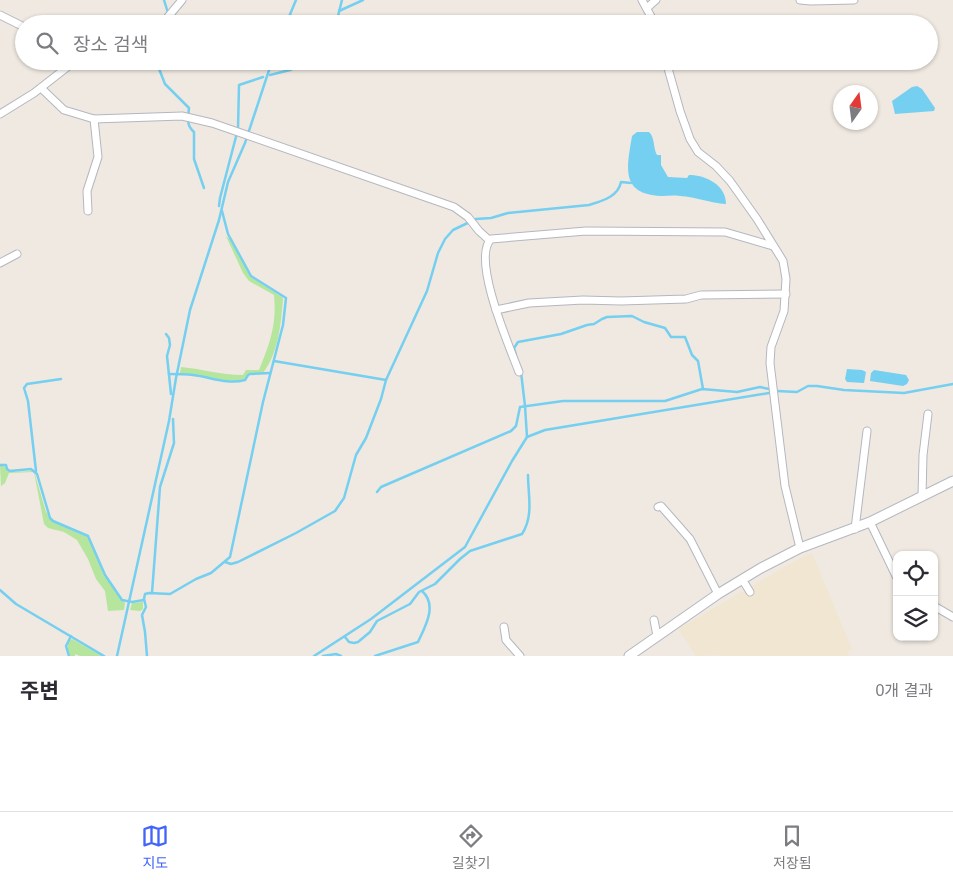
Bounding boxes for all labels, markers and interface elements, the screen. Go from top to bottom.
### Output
search box [15,15,938,70]
icon: search [33,29,61,57]
text: 장소 검색 [73,34,148,55]
north arrow [833,85,878,130]
map controls [893,551,938,641]
button: locate [893,551,938,596]
button: layers [893,596,938,641]
text: 주변 [20,679,59,702]
text: 0개 결과 [875,682,933,699]
tab: 지도 [141,822,169,872]
tab: 길찾기 [452,822,490,872]
tab: 저장됨 [773,822,812,872]

